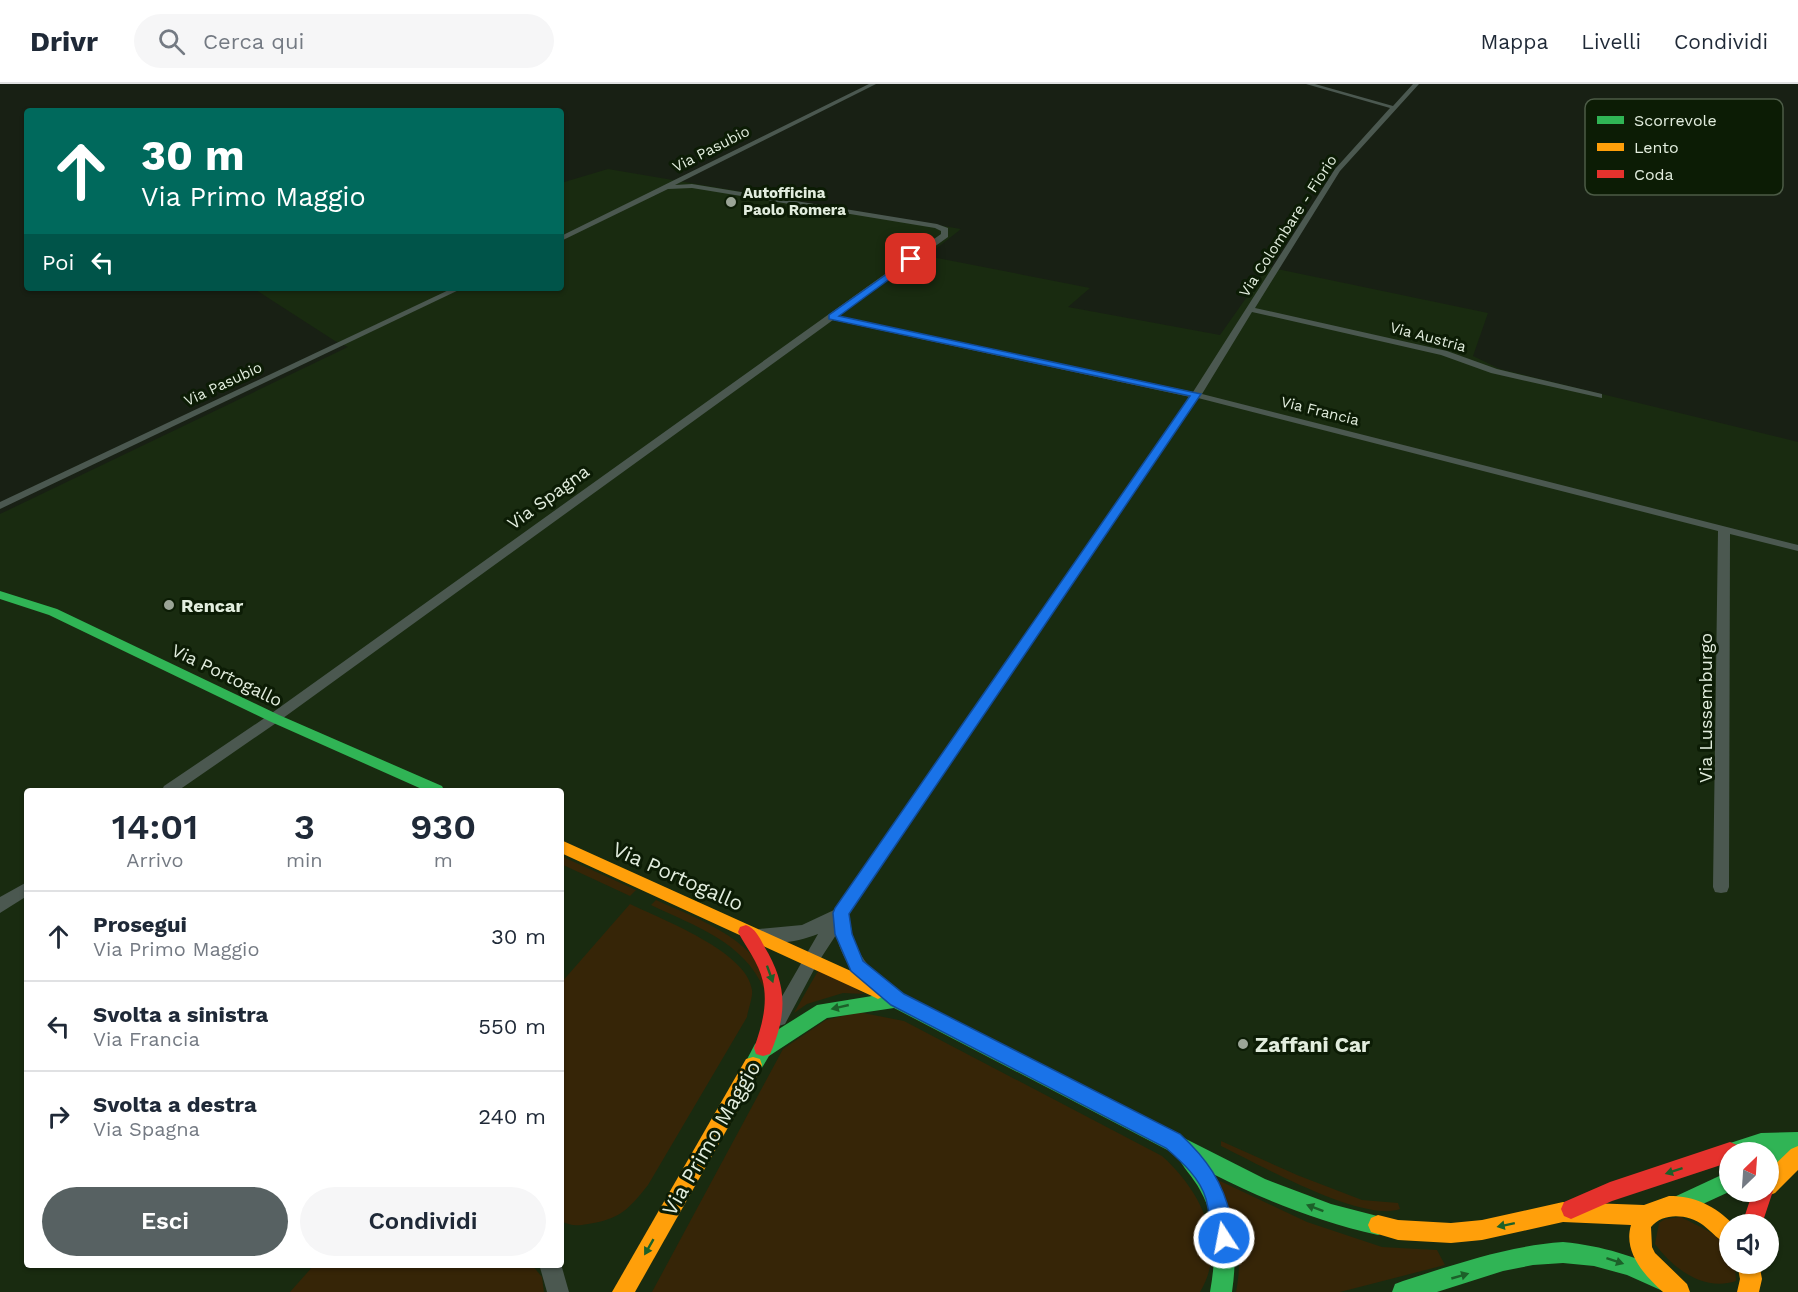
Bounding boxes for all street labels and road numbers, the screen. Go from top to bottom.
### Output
street label: Via Pasubio [669,122,753,176]
street label: Via Colombare - Fiorio [1235,152,1341,300]
street label: Via Austria [1388,318,1469,356]
street label: Via Pasubio [181,358,265,410]
street label: Via Francia [1279,393,1362,430]
street label: Via Spagna [503,460,593,534]
street label: Via Lussemburgo [1695,633,1716,783]
street label: Via Portogallo [168,639,286,711]
street label: Via Portogallo [609,836,747,916]
street label: Via Primo Maggio [656,1056,766,1220]

